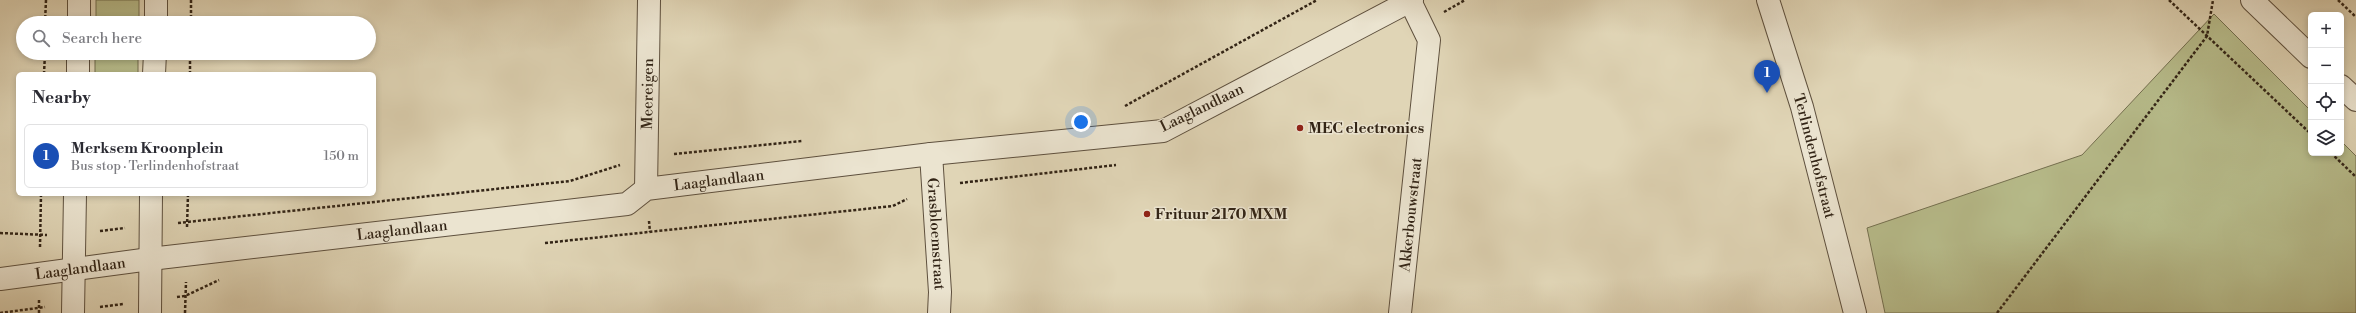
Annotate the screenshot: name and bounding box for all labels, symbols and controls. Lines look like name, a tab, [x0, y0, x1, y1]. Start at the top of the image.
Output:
map controls	[2308, 12, 2344, 156]
button: +	[2308, 12, 2344, 48]
search box	[16, 16, 376, 60]
icon: search	[30, 27, 52, 49]
text: Search here	[62, 29, 142, 48]
button: −	[2308, 48, 2344, 84]
street label: Meereigen	[637, 58, 658, 130]
pin: 1	[1754, 60, 1780, 93]
street label: Laaglandlaan	[1157, 80, 1247, 136]
button: locate	[2308, 84, 2344, 120]
text: Nearby	[32, 87, 91, 109]
street label: Terlindenhofstraat	[1789, 91, 1840, 221]
your location	[1071, 112, 1091, 132]
place label: MEC electronics	[1308, 119, 1424, 138]
button: layers	[2308, 120, 2344, 156]
marker: MEC electronics	[1295, 123, 1305, 133]
text: Merksem Kroonplein	[71, 139, 223, 158]
text: 1	[43, 148, 49, 164]
text: 150 m	[324, 148, 359, 164]
street label: Akkerbouwstraat	[1395, 156, 1426, 274]
text: Bus stop · Terlindenhofstraat	[71, 158, 239, 174]
street label: Laaglandlaan	[672, 165, 765, 195]
street label: Grasbloemstraat	[923, 177, 949, 291]
place label: Frituur 2170 MXM	[1155, 205, 1288, 224]
marker: Frituur 2170 MXM	[1142, 209, 1152, 219]
street label: Laaglandlaan	[356, 215, 448, 245]
street label: Laaglandlaan	[34, 253, 127, 284]

